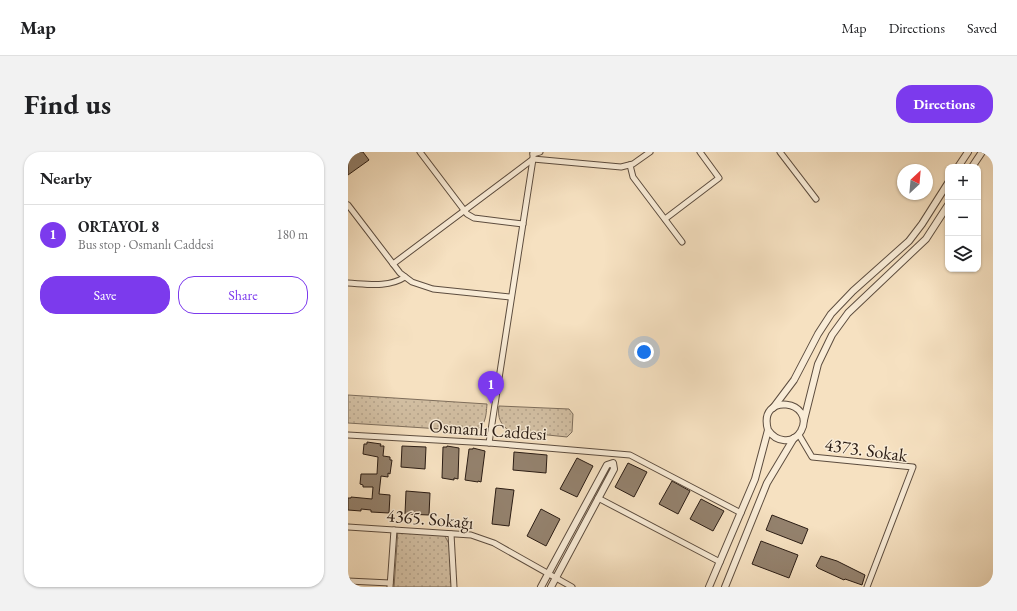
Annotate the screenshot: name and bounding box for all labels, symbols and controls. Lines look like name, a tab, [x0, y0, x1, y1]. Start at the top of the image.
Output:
text: Map	[20, 15, 56, 40]
text: Map	[841, 19, 867, 37]
text: Directions	[889, 19, 945, 37]
text: Saved	[967, 19, 997, 37]
button: Directions	[896, 85, 993, 123]
text: Find us	[24, 86, 111, 122]
north arrow	[897, 164, 933, 200]
map controls	[945, 164, 981, 272]
button: +	[945, 164, 981, 200]
text: Nearby	[40, 167, 92, 189]
button: −	[945, 200, 981, 236]
text: ORTAYOL 8	[78, 217, 159, 236]
text: 1	[50, 226, 56, 243]
text: 180 m	[277, 226, 308, 243]
text: Bus stop · Osmanlı Caddesi	[78, 236, 214, 253]
button: layers	[945, 236, 981, 272]
button: Save	[40, 276, 170, 314]
button: Share	[178, 276, 308, 314]
your location	[634, 342, 654, 362]
pin: 1	[478, 371, 504, 404]
street label: Osmanlı Caddesi	[428, 414, 548, 445]
street label: 4373. Sokak	[823, 432, 909, 467]
street label: 4365. Sokağı	[386, 503, 475, 534]

